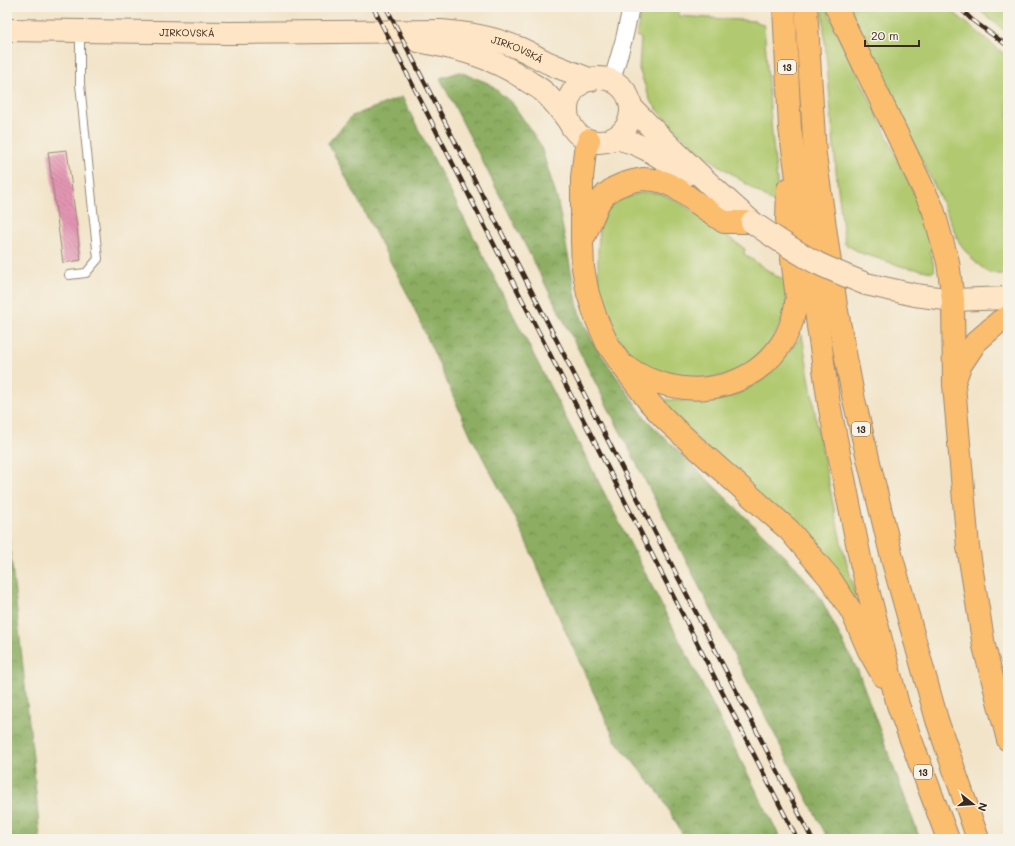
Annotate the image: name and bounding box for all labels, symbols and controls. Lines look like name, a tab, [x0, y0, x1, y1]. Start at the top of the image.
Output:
scale bar	[865, 22, 919, 48]
street label: JIRKOVSKÁ	[159, 25, 215, 40]
text: 20 m	[871, 27, 899, 43]
street label: JIRKOVSKÁ	[490, 32, 546, 66]
road number: 13	[778, 60, 796, 74]
road number: 13	[852, 422, 870, 436]
road number: 13	[914, 765, 932, 779]
north arrow	[953, 784, 993, 824]
text: N	[975, 801, 991, 813]

